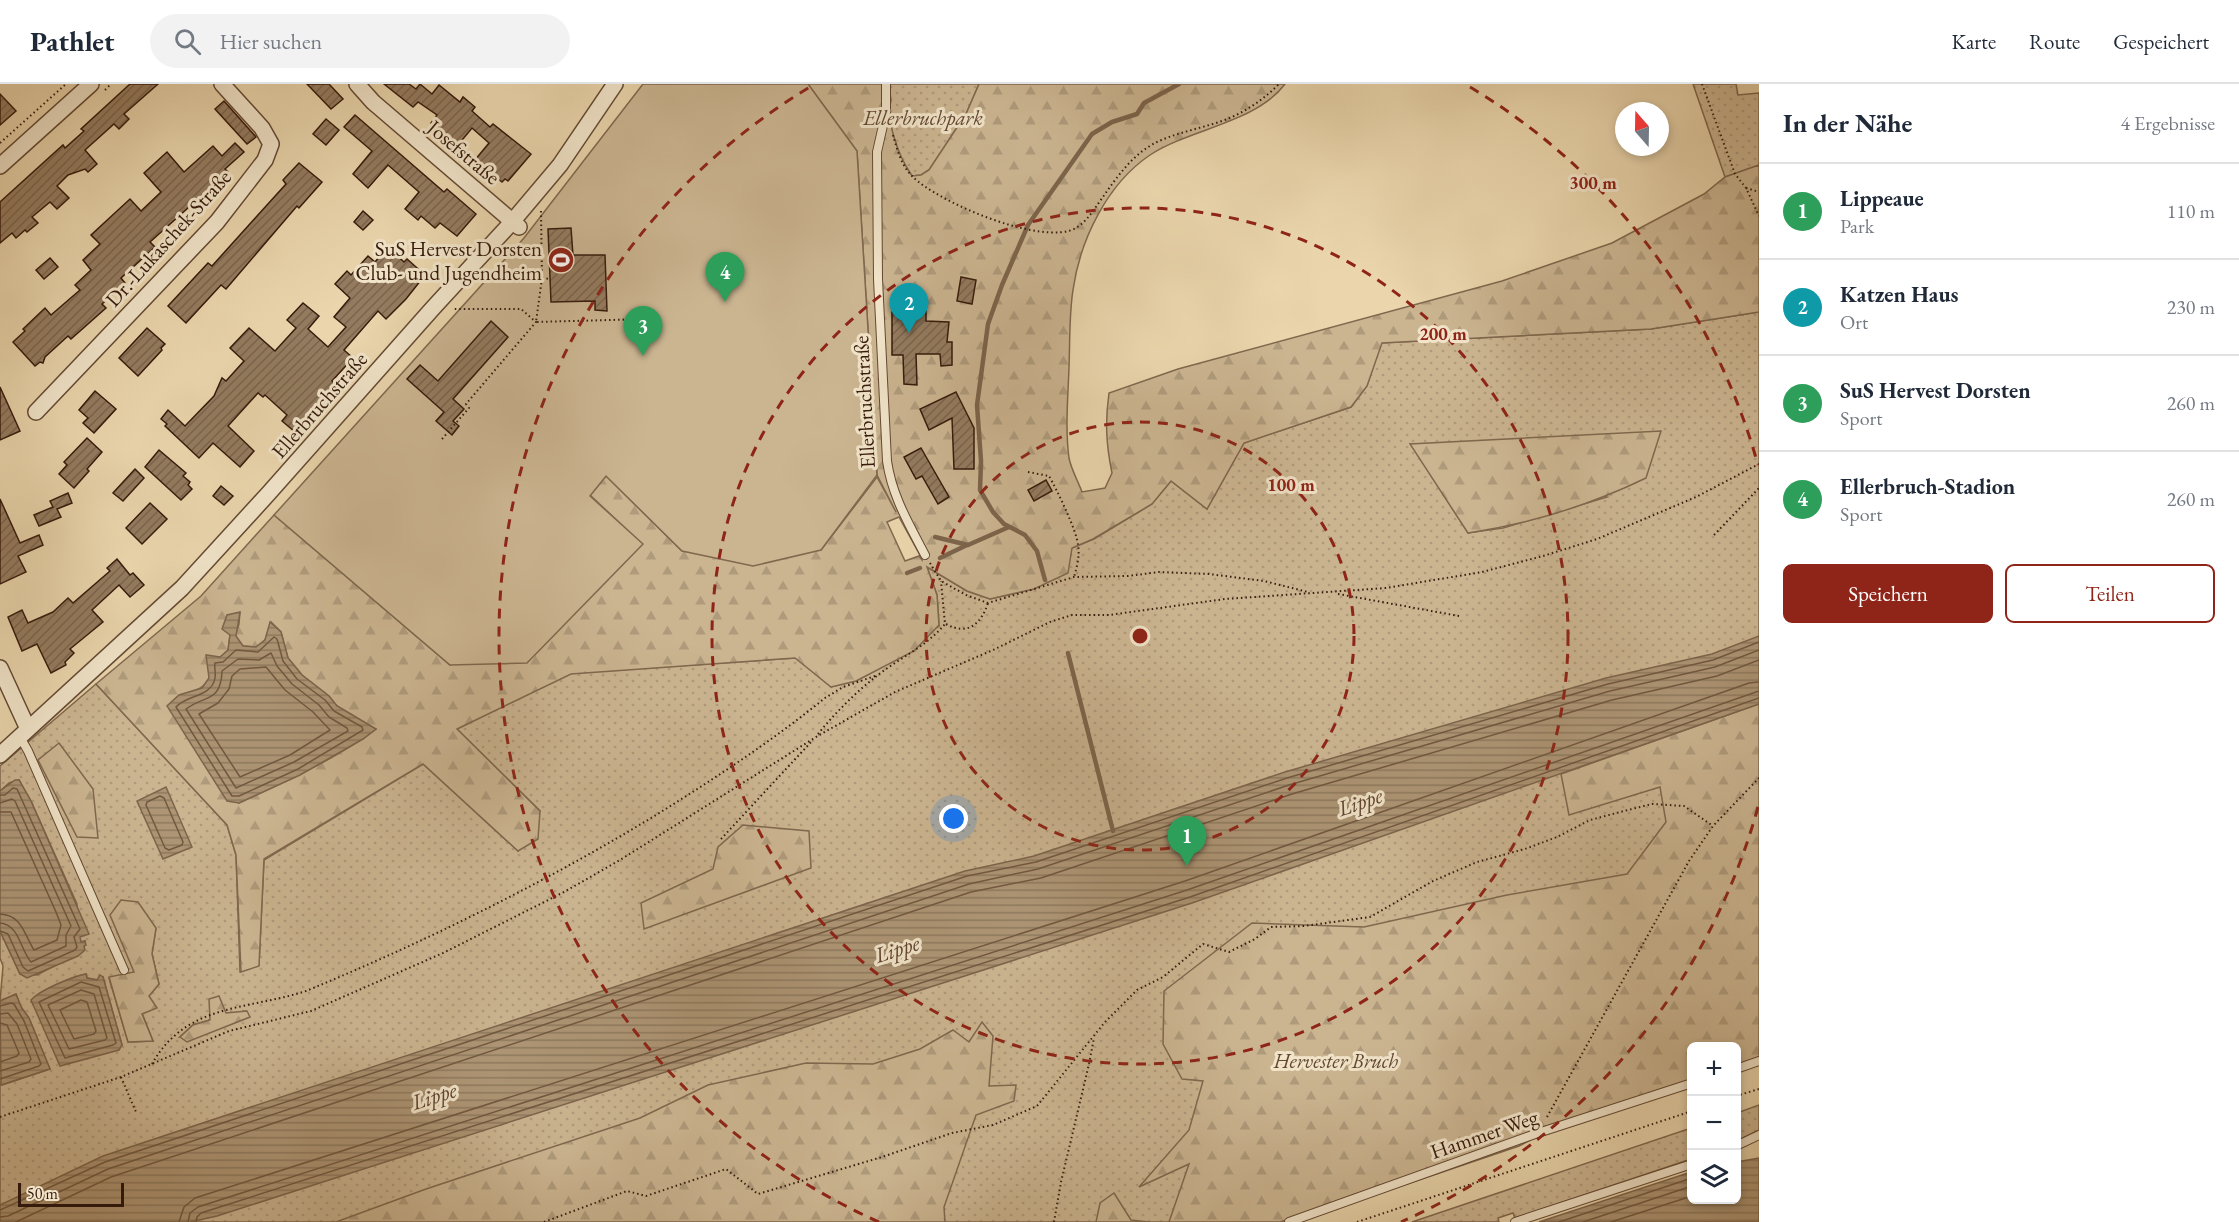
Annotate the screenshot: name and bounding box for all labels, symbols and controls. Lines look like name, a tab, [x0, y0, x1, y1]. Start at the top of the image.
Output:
search box	[150, 14, 570, 68]
text: Pathlet	[30, 23, 114, 59]
icon: search	[171, 25, 204, 58]
text: Hier suchen	[219, 27, 322, 56]
text: Karte	[1952, 28, 1996, 55]
text: Route	[2029, 28, 2080, 55]
text: Gespeichert	[2113, 28, 2209, 55]
north arrow	[1615, 102, 1669, 156]
park label: Ellerbruchpark	[862, 104, 983, 131]
text: In der Nähe	[1783, 106, 1912, 140]
text: 4 Ergebnisse	[2120, 110, 2215, 136]
street label: Josefstraße	[421, 112, 506, 190]
street label: Dr.-Lukaschek-Straße	[99, 164, 237, 312]
text: 300 m	[1569, 171, 1617, 194]
text: Lippeaue	[1840, 184, 1924, 213]
text: 1	[1797, 198, 1808, 224]
text: 110 m	[2167, 198, 2215, 224]
text: Park	[1840, 213, 1874, 239]
place label: SuS Hervest Dorsten Club- und Jugendheim	[355, 235, 542, 286]
sports icon: SuS Hervest Dorsten Club- und Jugendheim	[546, 245, 576, 275]
pin: 4	[706, 252, 744, 302]
text: Katzen Haus	[1840, 280, 1958, 309]
pin: 2	[890, 284, 928, 333]
text: 2	[1797, 294, 1808, 320]
text: 230 m	[2167, 294, 2215, 320]
pin: 3	[624, 306, 662, 356]
text: Ort	[1840, 309, 1868, 335]
text: 200 m	[1419, 322, 1467, 345]
street label: Ellerbruchstraße	[847, 335, 881, 469]
street label: Ellerbruchstraße	[265, 346, 373, 464]
text: SuS Hervest Dorsten	[1840, 376, 2031, 405]
text: 3	[1797, 390, 1808, 416]
text: 260 m	[2167, 390, 2215, 416]
text: Sport	[1840, 405, 1883, 431]
text: Ellerbruch-Stadion	[1840, 472, 2015, 501]
text: 100 m	[1267, 473, 1315, 496]
text: 4	[1797, 486, 1808, 512]
text: 260 m	[2167, 486, 2215, 512]
text: Sport	[1840, 501, 1883, 527]
button: Speichern	[1783, 564, 1993, 623]
button: Teilen	[2005, 564, 2215, 623]
centre of rings	[1130, 626, 1150, 646]
water label: Lippe	[1333, 781, 1387, 823]
your location	[939, 804, 968, 833]
pin: 1	[1168, 816, 1206, 866]
water label: Lippe	[870, 928, 924, 970]
map controls	[1687, 1042, 1741, 1204]
button: +	[1687, 1042, 1741, 1096]
park label: Hervester Bruch	[1273, 1047, 1398, 1074]
water label: Lippe	[407, 1075, 461, 1117]
button: −	[1687, 1096, 1741, 1150]
street label: Hammer Weg	[1427, 1103, 1542, 1165]
button: layers	[1687, 1150, 1741, 1204]
scale bar	[18, 1180, 124, 1208]
text: 50 m	[27, 1183, 58, 1204]

